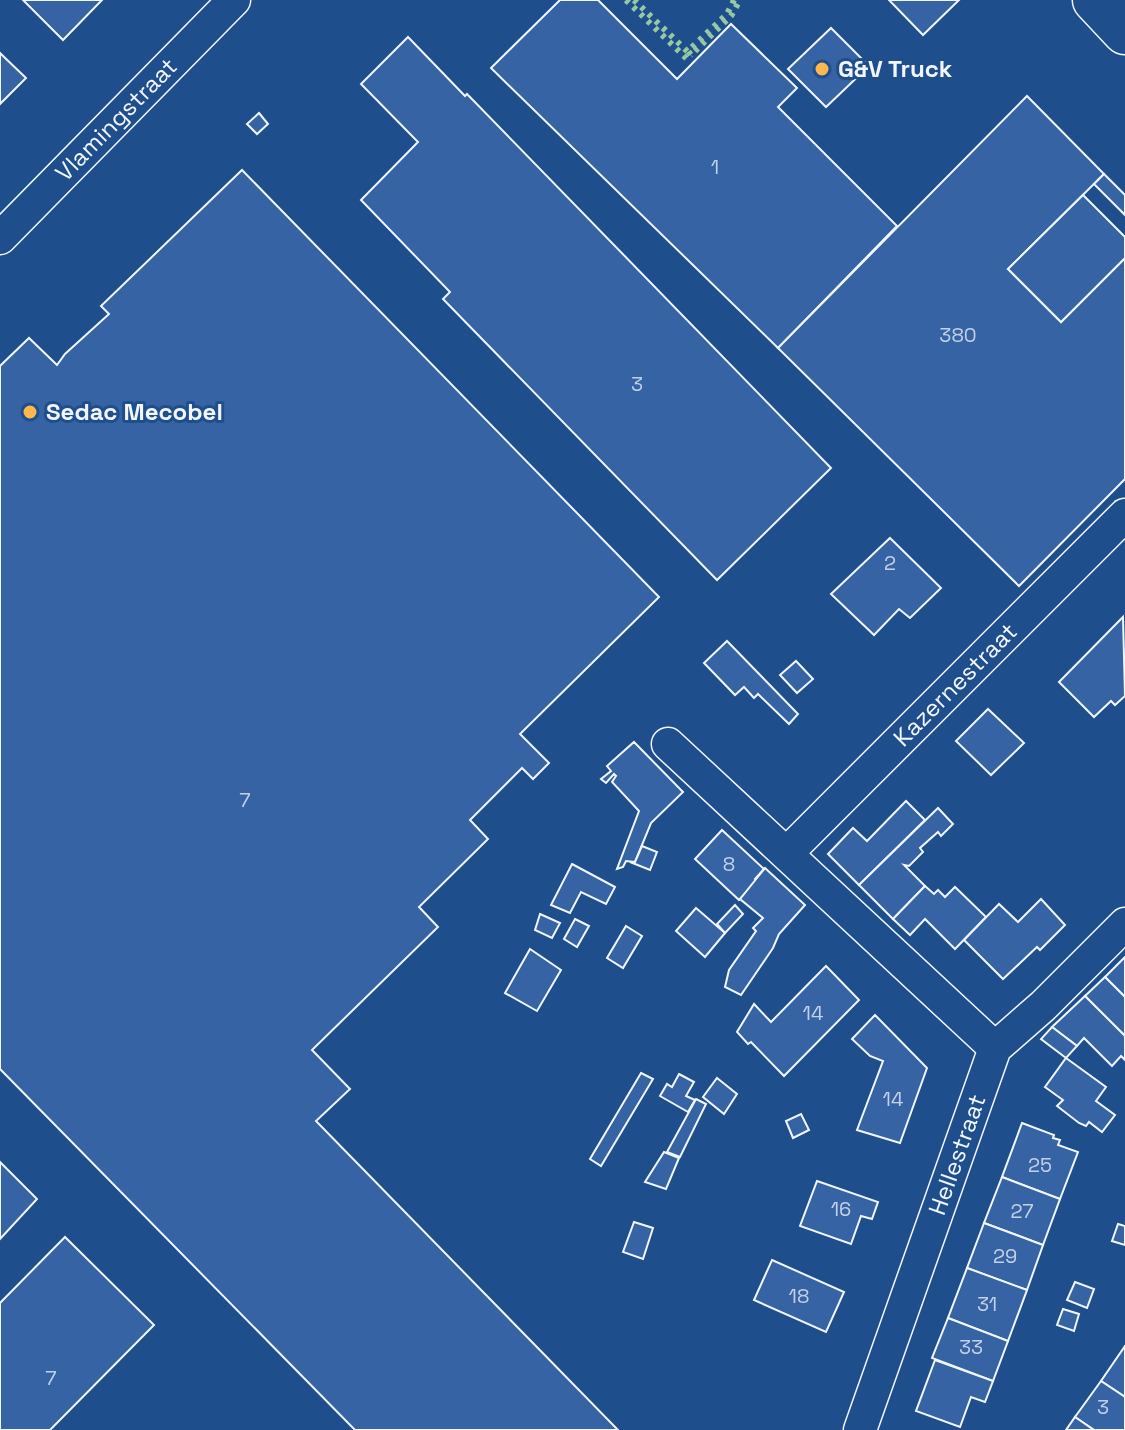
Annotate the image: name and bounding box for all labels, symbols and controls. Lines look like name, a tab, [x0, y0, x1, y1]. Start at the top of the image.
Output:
street label: Vlamingstraat	[48, 51, 184, 188]
place label: G&V Truck	[838, 53, 953, 84]
marker: G&V Truck	[813, 60, 831, 78]
house number: 1	[711, 154, 719, 180]
house number: 380	[939, 322, 977, 348]
house number: 3	[631, 371, 643, 397]
place label: Sedac Mecobel	[46, 396, 223, 427]
marker: Sedac Mecobel	[21, 403, 39, 421]
house number: 2	[884, 550, 896, 576]
street label: Kazernestraat	[886, 616, 1023, 753]
house number: 7	[239, 787, 251, 813]
house number: 8	[723, 851, 735, 877]
house number: 14	[803, 1000, 823, 1026]
house number: 14	[883, 1086, 903, 1112]
street label: Hellestraat	[921, 1090, 992, 1219]
house number: 25	[1028, 1152, 1052, 1178]
house number: 16	[831, 1196, 851, 1222]
house number: 27	[1010, 1198, 1034, 1224]
house number: 29	[993, 1243, 1017, 1269]
house number: 18	[789, 1283, 809, 1309]
house number: 31	[977, 1291, 997, 1317]
house number: 33	[959, 1334, 983, 1360]
house number: 7	[45, 1365, 57, 1391]
house number: 3	[1097, 1394, 1109, 1420]

